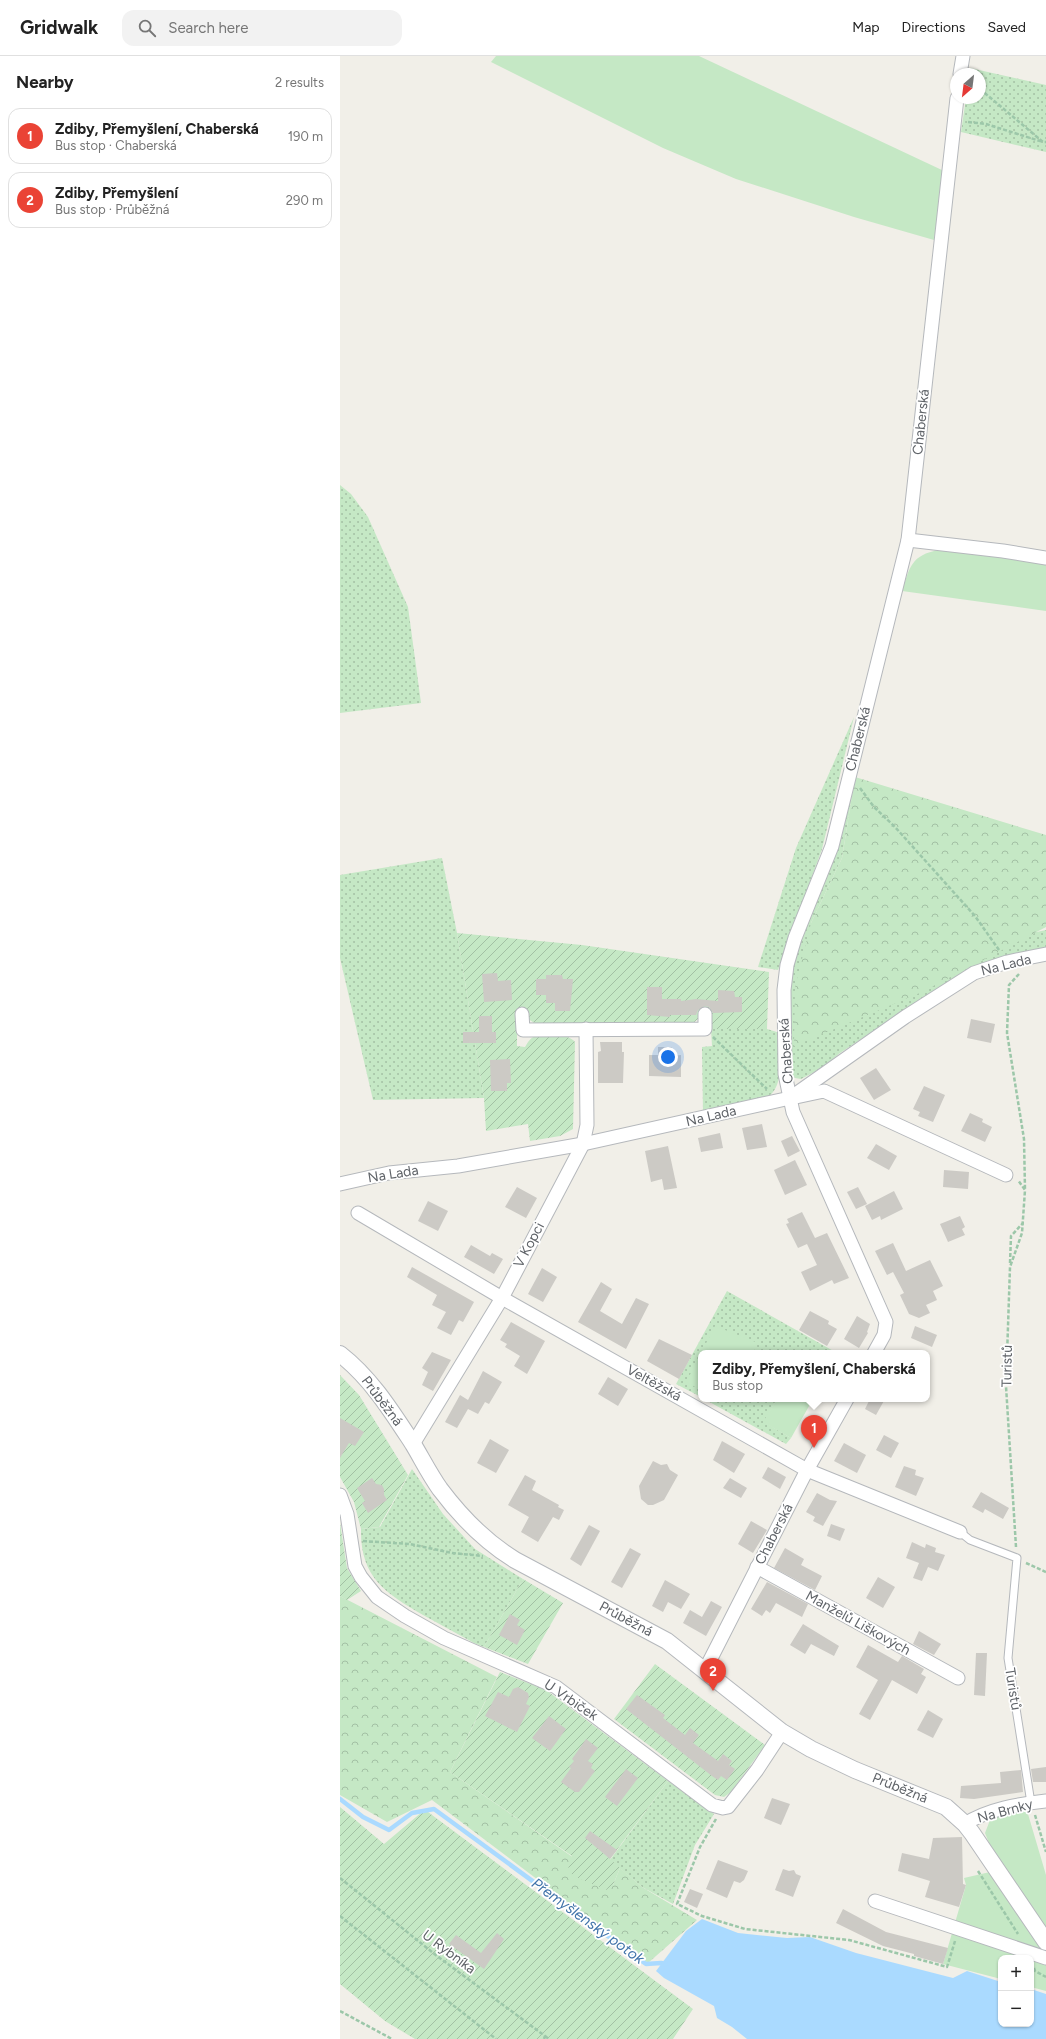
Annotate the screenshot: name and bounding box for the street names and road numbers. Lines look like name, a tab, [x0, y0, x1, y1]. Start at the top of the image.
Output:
street label: Chaberská	[909, 388, 933, 456]
street label: Chaberská	[842, 705, 874, 773]
street label: Na Lada	[979, 951, 1033, 979]
street label: Chaberská	[775, 1018, 797, 1084]
street label: Na Lada	[684, 1102, 738, 1130]
street label: Na Lada	[366, 1162, 420, 1186]
street label: V Kopci	[510, 1219, 548, 1271]
street label: Turistů	[998, 1345, 1016, 1387]
street label: Veltěžská	[624, 1361, 684, 1405]
street label: Průběžná	[358, 1373, 406, 1429]
street label: Chaberská	[751, 1501, 797, 1567]
street label: Manželů Liškových	[803, 1587, 914, 1659]
street label: Průběžná	[596, 1598, 656, 1640]
street label: Turistů	[1001, 1667, 1025, 1711]
street label: U Vrbiček	[541, 1676, 601, 1724]
street label: Průběžná	[870, 1769, 930, 1807]
street label: Na Brnky	[975, 1795, 1035, 1827]
street label: U Rybníka	[419, 1926, 479, 1978]

